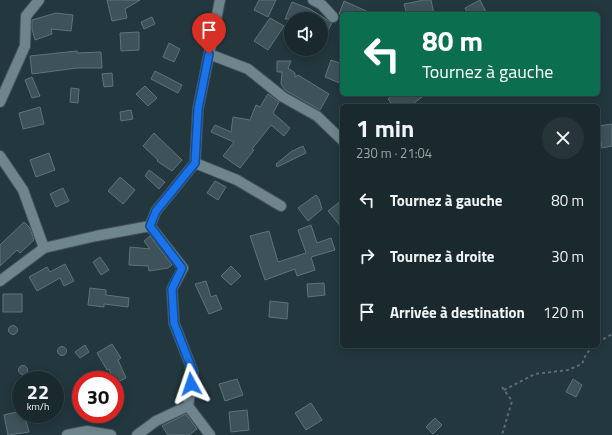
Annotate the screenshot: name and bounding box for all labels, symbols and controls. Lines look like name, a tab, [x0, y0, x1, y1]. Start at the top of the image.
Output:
map controls	[284, 12, 328, 56]
button: sound	[284, 12, 328, 56]
pin	[192, 13, 226, 54]
icon: arrive	[198, 19, 220, 41]
text: 80 m	[422, 19, 483, 62]
icon: left	[356, 28, 408, 80]
text: Tournez à gauche	[422, 58, 553, 85]
text: 1 min	[356, 110, 414, 146]
button: close	[542, 117, 584, 159]
text: 230 m · 21:04	[356, 143, 432, 163]
icon: left	[356, 189, 378, 211]
text: Tournez à gauche	[390, 189, 502, 212]
text: 80 m	[551, 189, 584, 212]
icon: right	[356, 245, 378, 267]
text: Tournez à droite	[390, 245, 495, 268]
text: 30 m	[551, 245, 584, 268]
icon: arrive	[356, 301, 378, 323]
text: Arrivée à destination	[390, 301, 525, 324]
text: 120 m	[543, 301, 584, 324]
position arrow	[170, 363, 212, 405]
speed limit sign: 30	[72, 371, 124, 423]
text: 22	[27, 376, 49, 407]
text: km/h	[27, 399, 49, 414]

